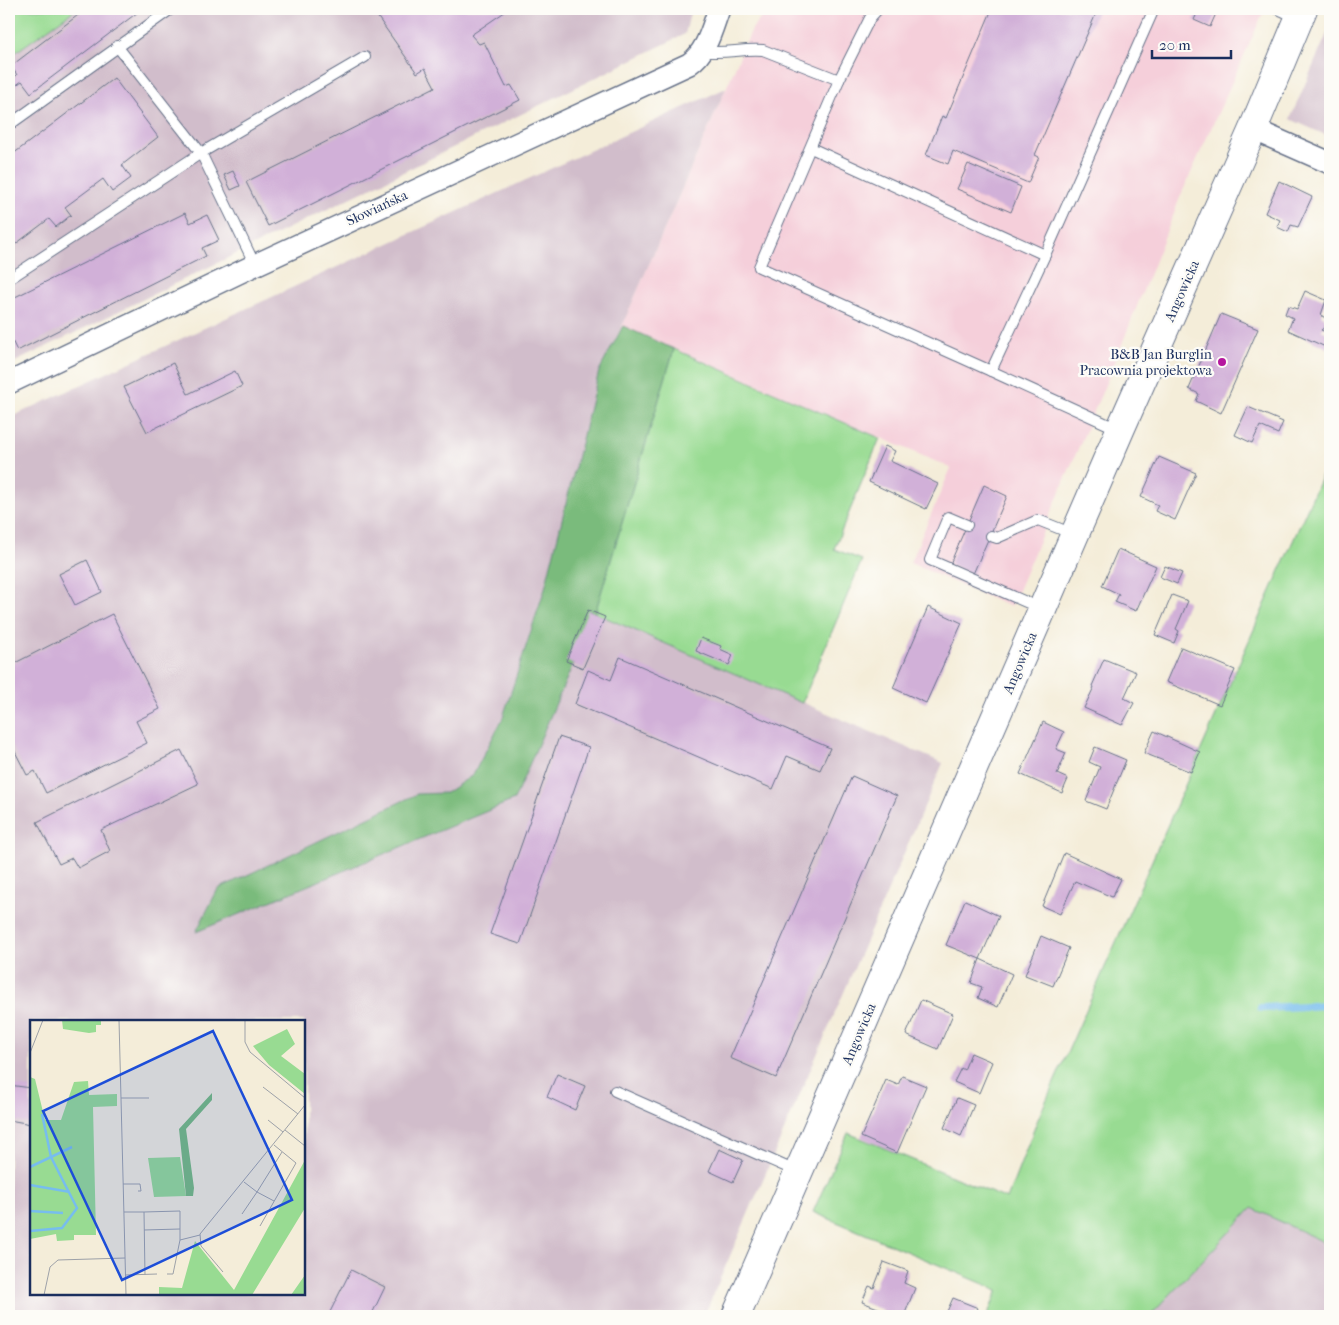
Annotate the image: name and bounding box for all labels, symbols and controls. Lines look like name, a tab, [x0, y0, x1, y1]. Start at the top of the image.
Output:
scale bar	[1152, 28, 1230, 60]
text: 20 m	[1159, 36, 1191, 54]
street label: Słowiańska	[344, 186, 411, 230]
street label: Angowicka	[1160, 257, 1203, 325]
place label: B&B Jan Burglin Pracownia projektowa	[1079, 346, 1213, 379]
marker: B&B Jan Burglin Pracownia projektowa	[1216, 356, 1228, 368]
street label: Angowicka	[999, 629, 1041, 697]
street label: Angowicka	[838, 1000, 880, 1068]
inset map	[30, 1020, 305, 1295]

